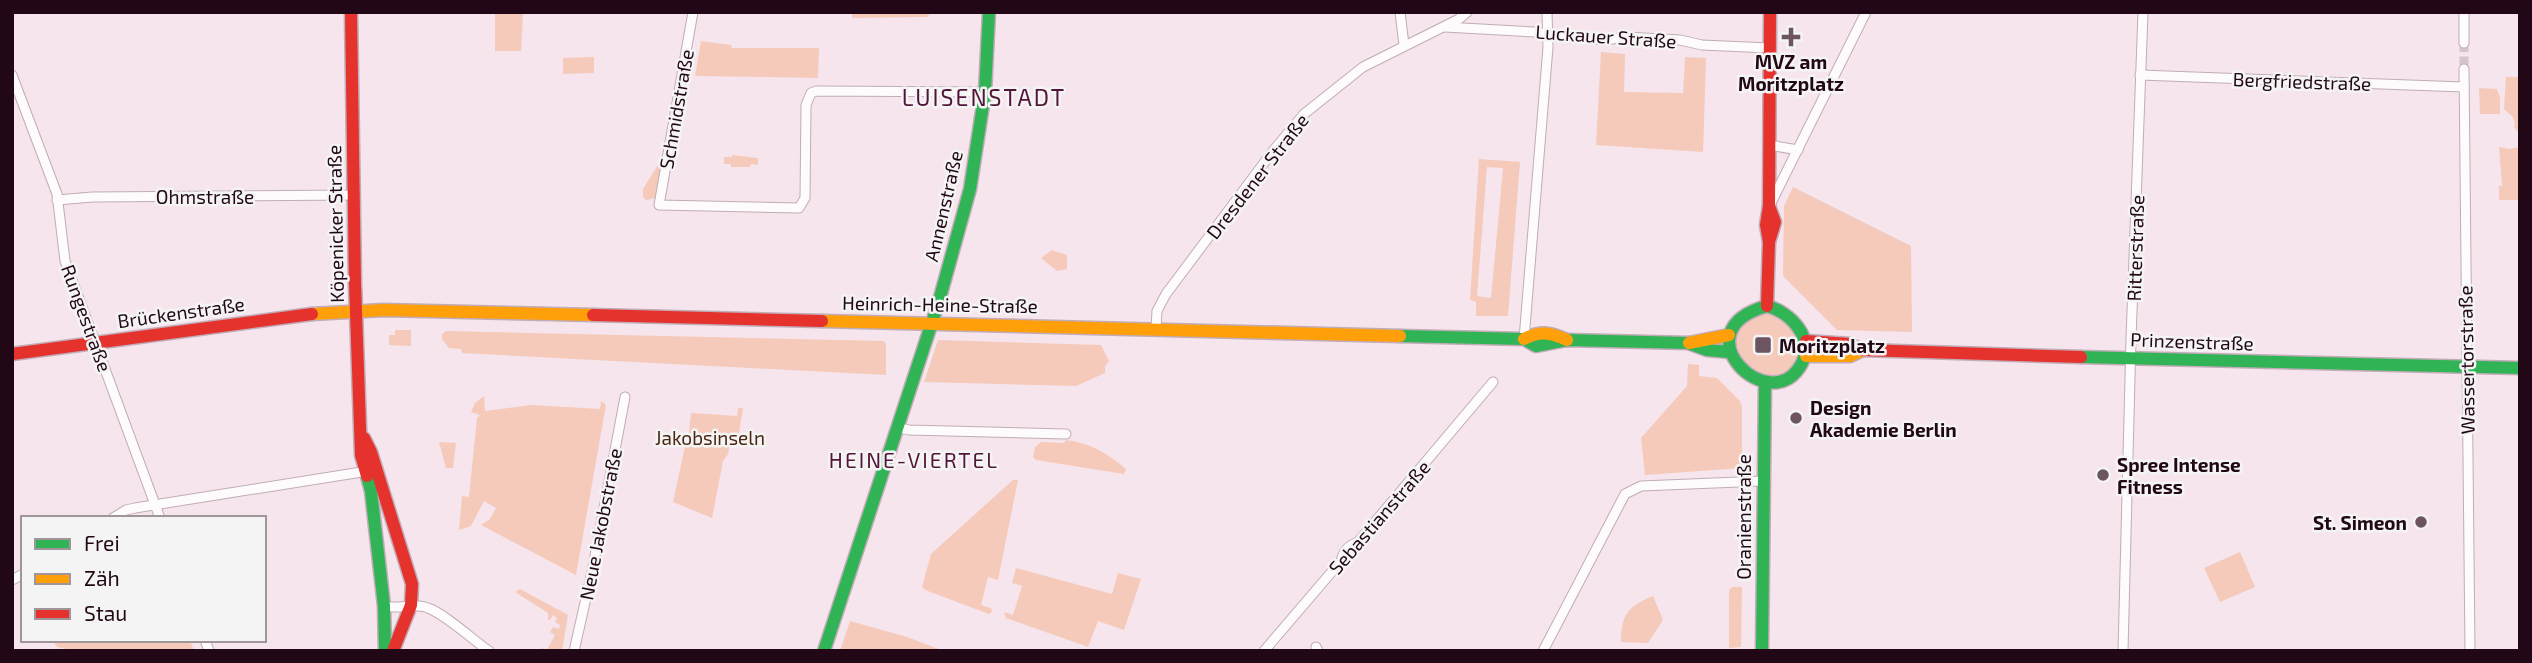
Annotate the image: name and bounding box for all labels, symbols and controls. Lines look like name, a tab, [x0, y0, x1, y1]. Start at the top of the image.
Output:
street label: Luckauer Straße	[1535, 20, 1677, 52]
marker: MVZ am Moritzplatz	[1781, 27, 1801, 47]
street label: Schmidstraße	[654, 47, 698, 171]
place label: MVZ am Moritzplatz	[1738, 50, 1844, 95]
street label: Bergfriedstraße	[2232, 67, 2372, 95]
district label: LUISENSTADT	[902, 83, 1066, 111]
street label: Dresdener Straße	[1201, 109, 1313, 243]
street label: Köpenicker Straße	[322, 145, 348, 303]
street label: Annenstraße	[919, 148, 967, 264]
street label: Ohmstraße	[156, 185, 254, 208]
street label: Ritterstraße	[2122, 194, 2148, 302]
street label: Rungestraße	[57, 261, 117, 375]
street label: Wassertorstraße	[2453, 285, 2479, 435]
street label: Heinrich-Heine-Straße	[842, 291, 1038, 317]
street label: Brückenstraße	[116, 292, 246, 332]
street label: Prinzenstraße	[2130, 327, 2254, 355]
place label: Moritzplatz	[1779, 334, 1885, 357]
marker: Moritzplatz	[1753, 335, 1773, 355]
place label: Design Akademie Berlin	[1810, 396, 1957, 441]
marker: Design Akademie Berlin	[1788, 410, 1804, 426]
park label: Jakobsinseln	[655, 426, 765, 449]
street label: Neue Jakobstraße	[574, 446, 626, 602]
district label: HEINE-VIERTEL	[829, 447, 999, 472]
place label: Spree Intense Fitness	[2117, 453, 2241, 498]
street label: Oranienstraße	[1732, 454, 1755, 580]
street label: Sebastianstraße	[1323, 455, 1435, 579]
marker: Spree Intense Fitness	[2095, 467, 2111, 483]
place label: St. Simeon	[2313, 511, 2407, 534]
marker: St. Simeon	[2413, 514, 2429, 530]
legend	[21, 516, 266, 642]
text: Frei	[84, 530, 120, 555]
text: Zäh	[84, 565, 120, 590]
text: Stau	[84, 600, 127, 625]

